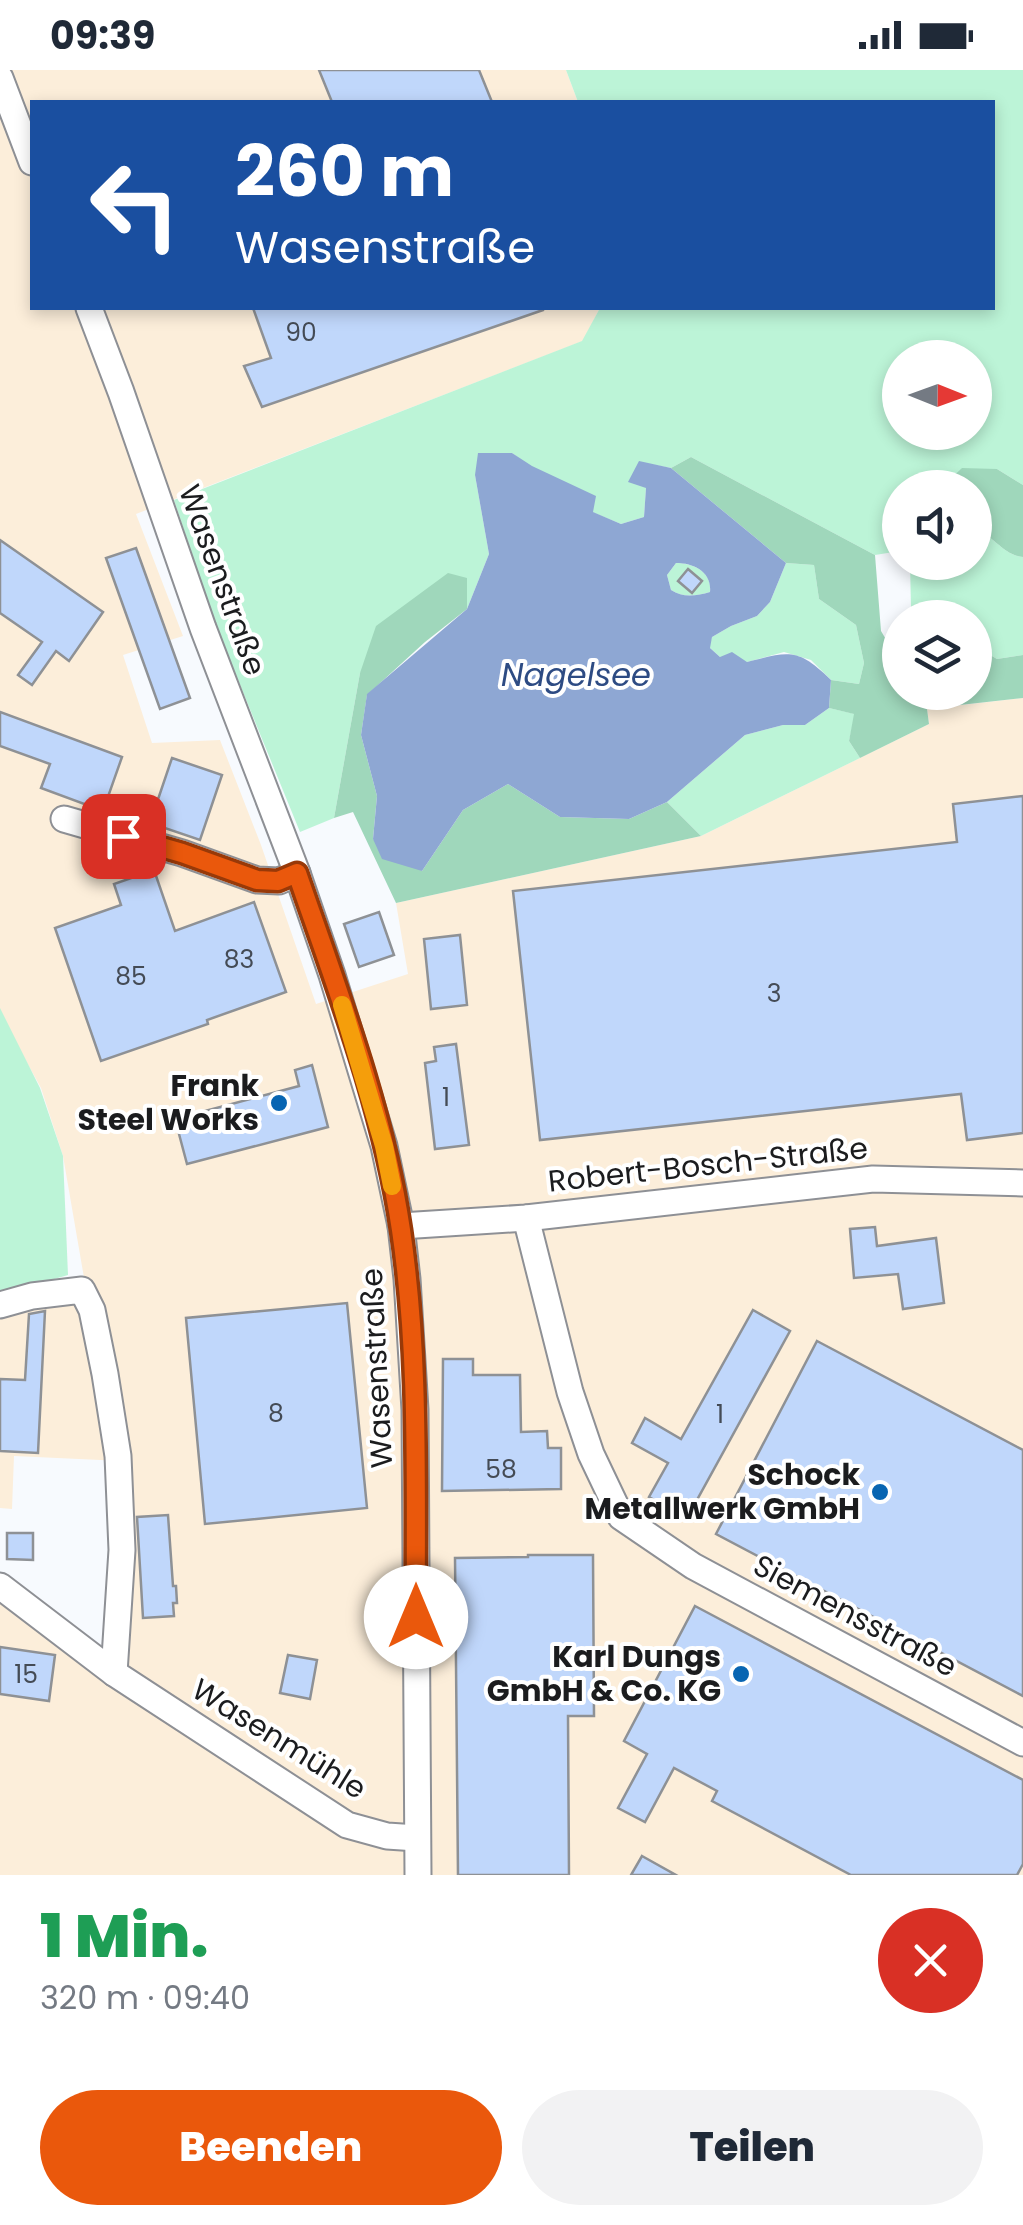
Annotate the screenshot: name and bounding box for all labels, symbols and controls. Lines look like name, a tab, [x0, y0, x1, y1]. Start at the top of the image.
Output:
text: 09:39	[50, 9, 155, 62]
text: 260 m	[235, 122, 454, 221]
icon: left	[70, 140, 200, 270]
text: Wasenstraße	[235, 216, 535, 279]
house number: 90	[285, 315, 317, 350]
north arrow	[882, 340, 992, 450]
map controls	[882, 340, 992, 710]
button: sound	[882, 470, 992, 580]
street label: Wasenstraße	[168, 478, 277, 681]
button: layers	[882, 600, 992, 710]
water label: Nagelsee	[501, 652, 651, 697]
pin	[81, 794, 166, 879]
icon: arrive	[96, 809, 151, 864]
house number: 83	[224, 942, 254, 977]
house number: 85	[115, 959, 147, 994]
house number: 3	[767, 976, 781, 1011]
place label: Frank Steel Works	[77, 1064, 259, 1141]
house number: 1	[442, 1080, 450, 1115]
marker: Frank Steel Works	[268, 1092, 290, 1114]
street label: Robert-Bosch-Straße	[546, 1126, 870, 1203]
street label: Wasenstraße	[350, 1267, 403, 1469]
house number: 8	[268, 1396, 284, 1431]
house number: 1	[716, 1397, 724, 1432]
house number: 58	[485, 1452, 517, 1487]
place label: Schock Metallwerk GmbH	[585, 1453, 860, 1530]
marker: Schock Metallwerk GmbH	[869, 1481, 891, 1503]
street label: Siemensstraße	[746, 1544, 965, 1687]
position arrow	[364, 1565, 468, 1669]
place label: Karl Dungs GmbH & Co. KG	[487, 1635, 721, 1712]
house number: 15	[14, 1657, 38, 1692]
marker: Karl Dungs GmbH & Co. KG	[730, 1663, 752, 1685]
street label: Wasenmühle	[184, 1668, 375, 1809]
text: 1 Min.	[40, 1894, 208, 1978]
button: close	[878, 1908, 983, 2013]
text: 320 m · 09:40	[40, 1975, 250, 2020]
button: Beenden	[40, 2090, 502, 2205]
button: Teilen	[522, 2090, 983, 2205]

